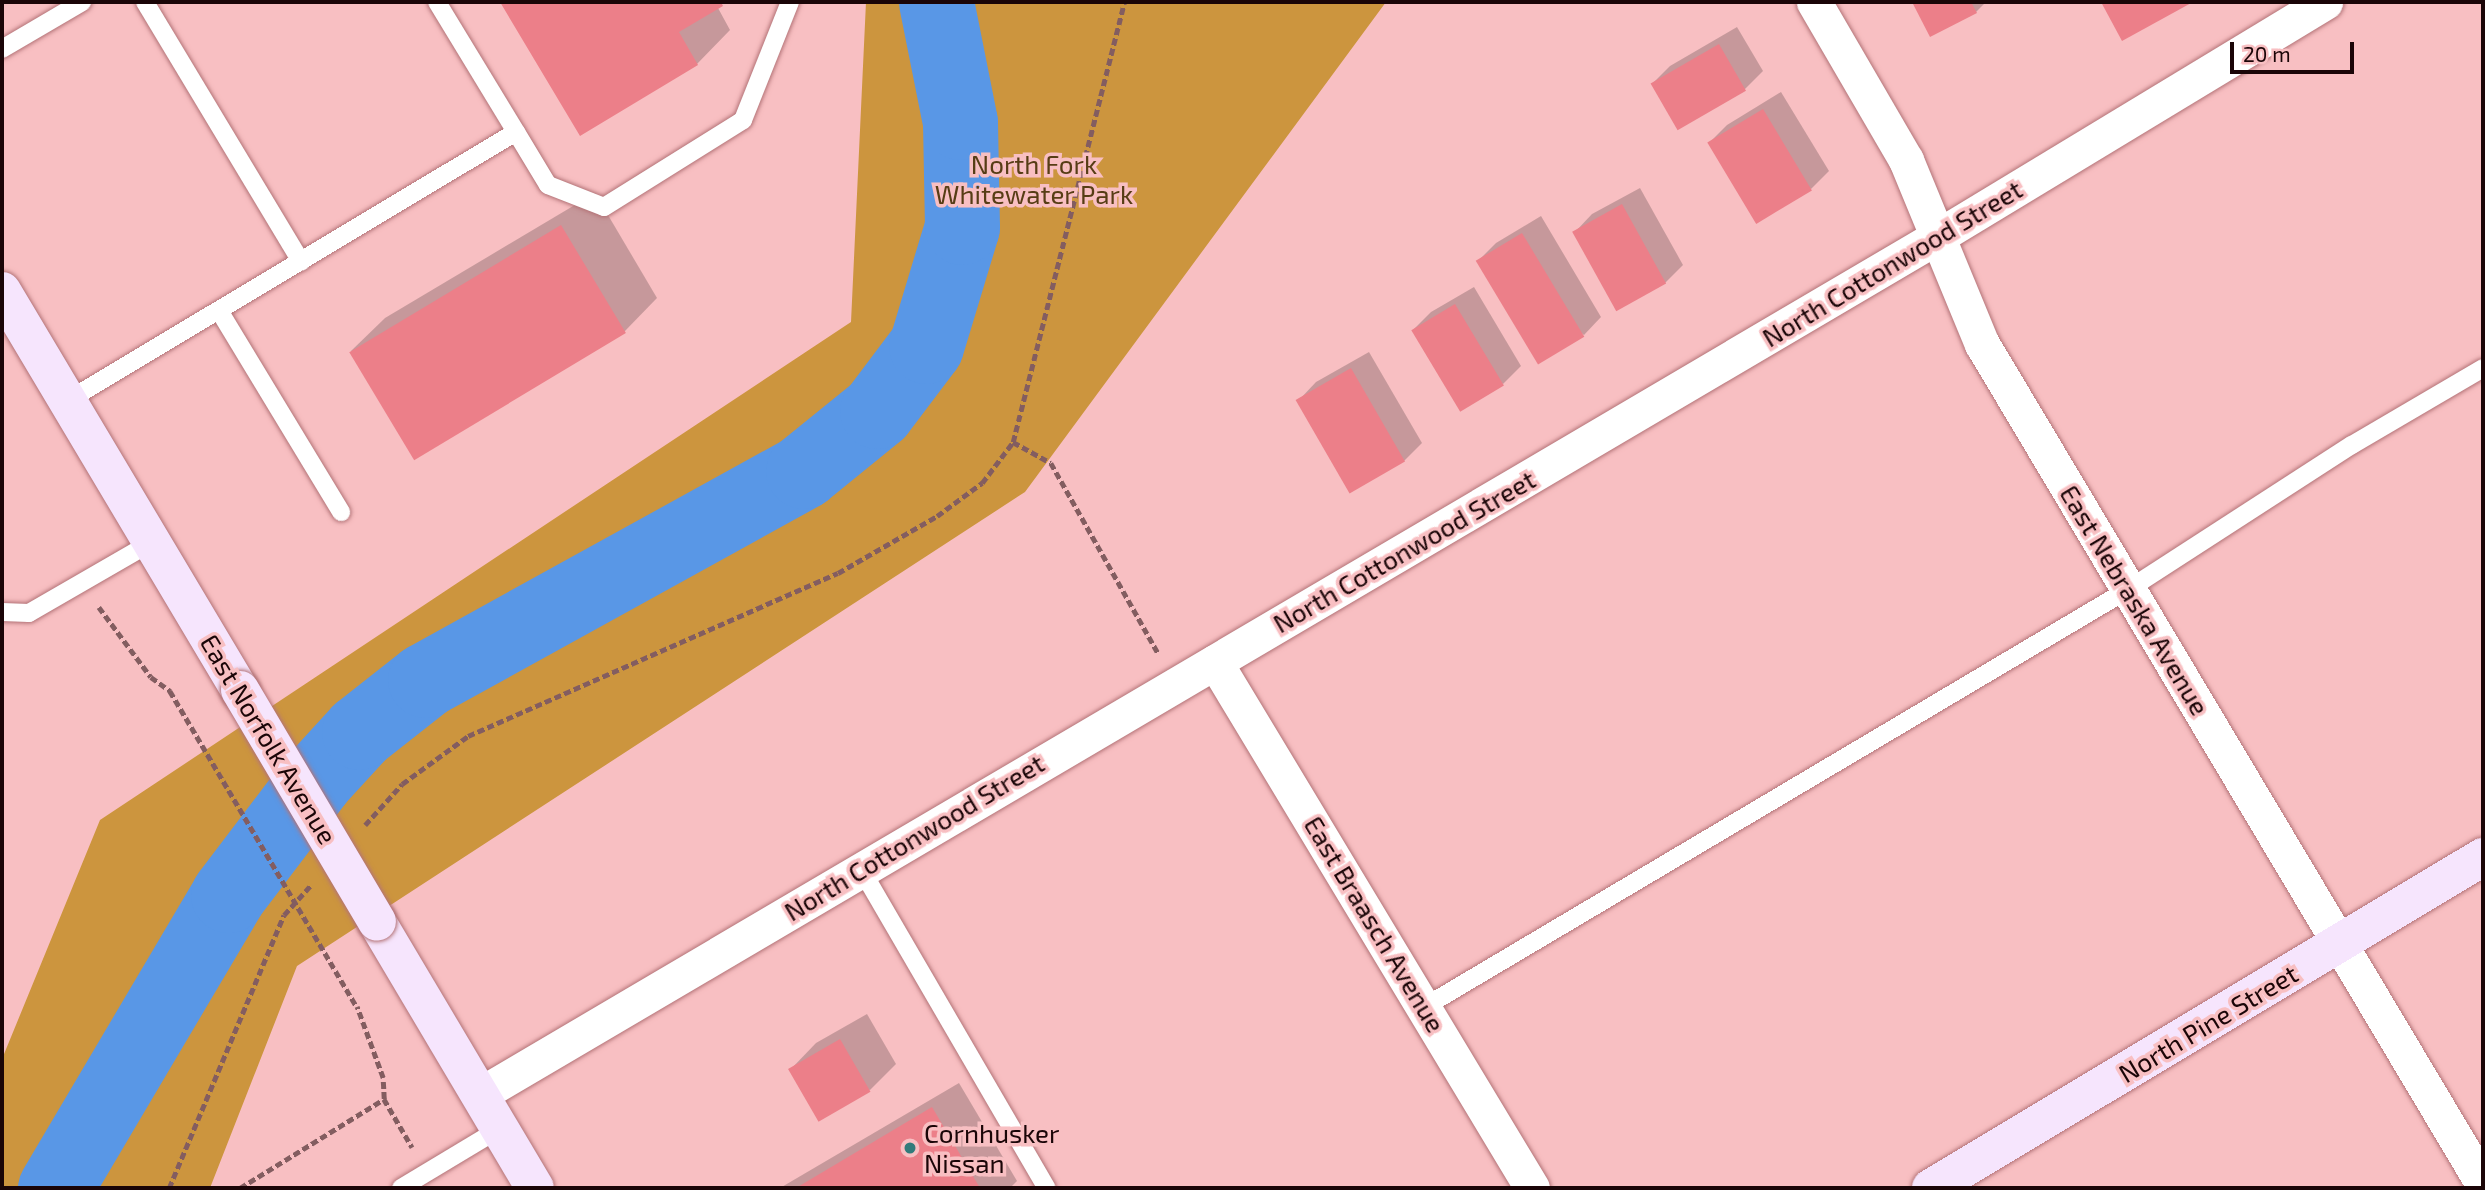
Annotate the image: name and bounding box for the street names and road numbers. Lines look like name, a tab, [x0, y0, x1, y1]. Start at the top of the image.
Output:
street label: North Cottonwood Street	[1756, 173, 2028, 353]
street label: North Cottonwood Street	[1267, 463, 1541, 639]
street label: East Nebraska Avenue	[2054, 479, 2216, 721]
street label: East Norfolk Avenue	[194, 628, 344, 850]
street label: North Cottonwood Street	[778, 747, 1050, 927]
street label: East Braasch Avenue	[1298, 810, 1452, 1038]
street label: North Pine Street	[2113, 957, 2303, 1089]

